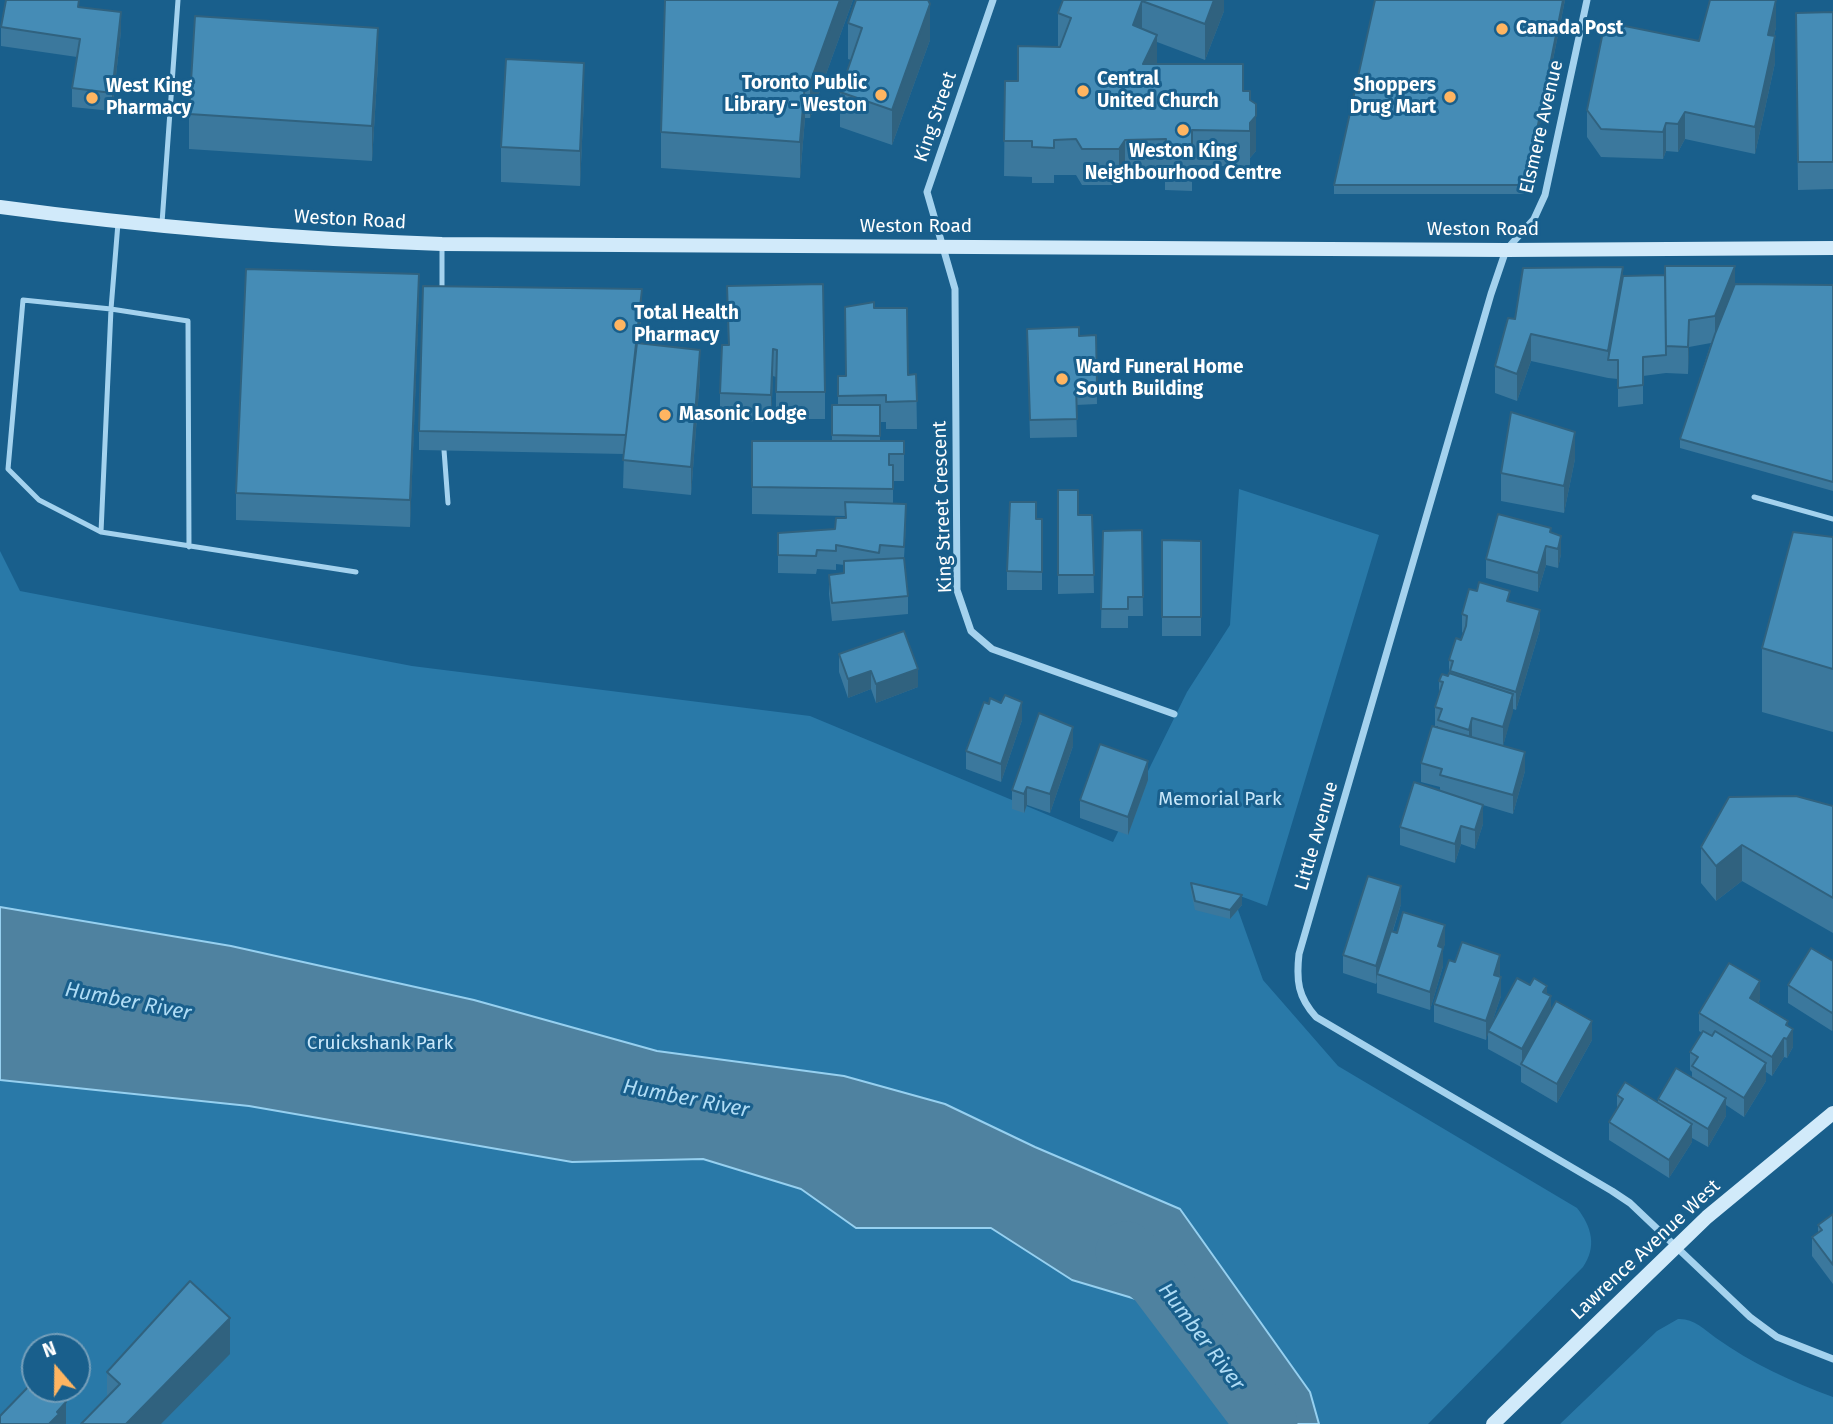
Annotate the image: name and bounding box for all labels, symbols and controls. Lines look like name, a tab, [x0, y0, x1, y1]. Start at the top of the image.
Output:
place label: Canada Post	[1516, 18, 1623, 40]
marker: Canada Post	[1494, 21, 1510, 37]
street label: Elsmere Avenue	[1516, 58, 1568, 196]
street label: King Street	[910, 69, 962, 165]
place label: Central United Church	[1097, 69, 1219, 113]
place label: Toronto Public Library - Weston	[724, 73, 867, 117]
place label: Shoppers Drug Mart	[1350, 75, 1436, 119]
place label: West King Pharmacy	[106, 76, 192, 120]
marker: Central United Church	[1075, 83, 1091, 99]
marker: Toronto Public Library - Weston	[873, 87, 889, 103]
marker: Shoppers Drug Mart	[1442, 89, 1458, 105]
marker: West King Pharmacy	[84, 90, 100, 106]
marker: Weston King Neighbourhood Centre	[1175, 122, 1191, 138]
place label: Weston King Neighbourhood Centre	[1085, 141, 1281, 185]
street label: Weston Road	[293, 206, 407, 234]
street label: Weston Road	[860, 216, 972, 238]
street label: Weston Road	[1427, 219, 1539, 241]
place label: Total Health Pharmacy	[634, 303, 739, 347]
marker: Total Health Pharmacy	[612, 317, 628, 333]
place label: Ward Funeral Home South Building	[1076, 357, 1243, 401]
marker: Ward Funeral Home South Building	[1054, 371, 1070, 387]
place label: Masonic Lodge	[679, 404, 807, 426]
marker: Masonic Lodge	[657, 407, 673, 423]
street label: King Street Crescent	[929, 420, 957, 594]
street label: Little Avenue	[1291, 779, 1343, 893]
park label: Memorial Park	[1158, 789, 1282, 811]
water label: Humber River	[63, 977, 193, 1027]
park label: Cruickshank Park	[307, 1033, 453, 1055]
water label: Humber River	[621, 1074, 751, 1124]
street label: Lawrence Avenue West	[1567, 1175, 1725, 1325]
water label: Humber River	[1152, 1278, 1250, 1396]
north arrow	[21, 1333, 91, 1403]
text: N	[39, 1337, 59, 1363]

